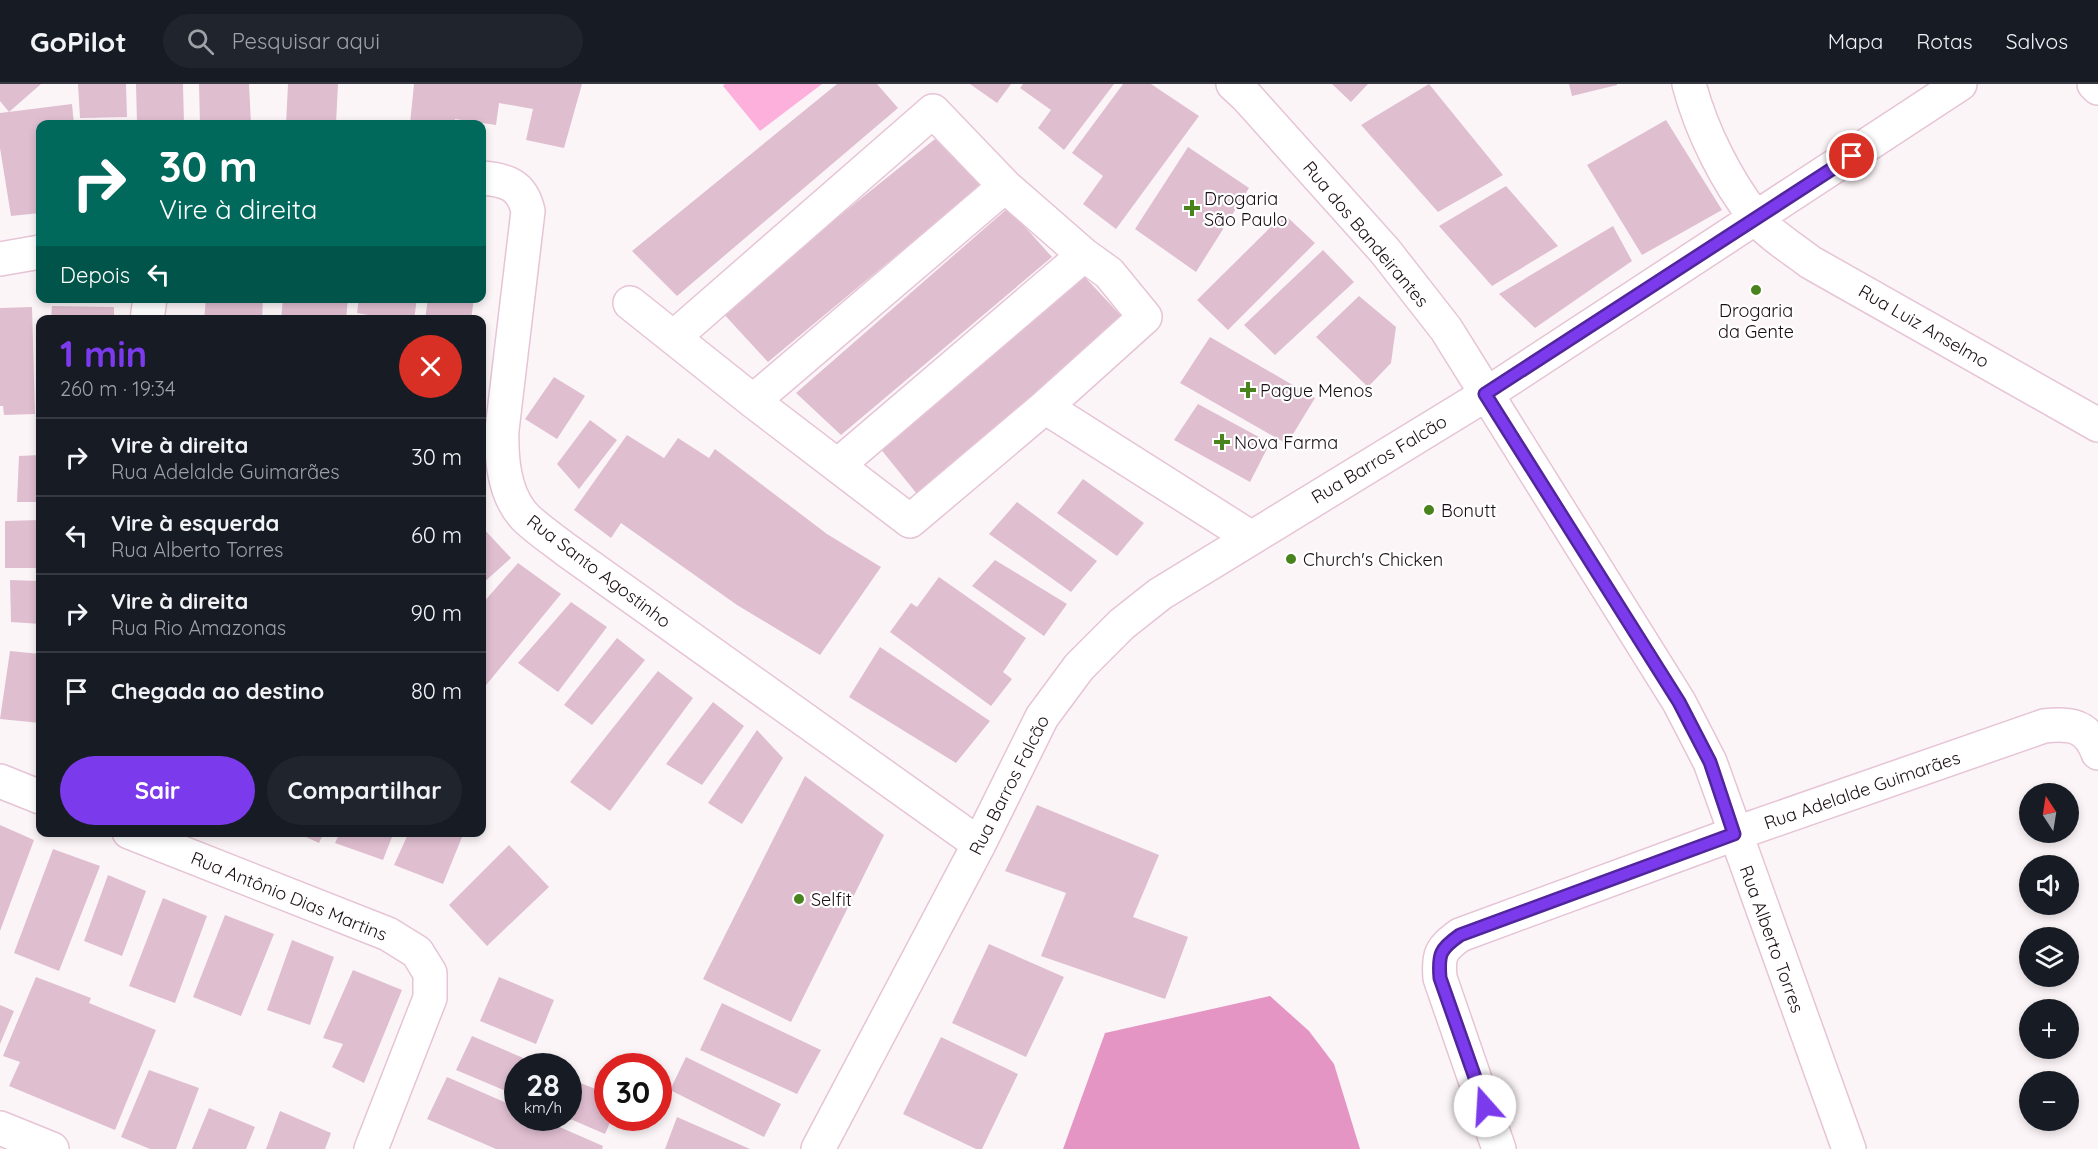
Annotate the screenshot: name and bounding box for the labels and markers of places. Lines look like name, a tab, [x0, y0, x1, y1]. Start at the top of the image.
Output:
pin	[1826, 130, 1877, 181]
place label: Drogaria São Paulo	[1204, 187, 1287, 231]
marker: Drogaria São Paulo	[1185, 201, 1199, 215]
marker: Drogaria da Gente	[1749, 283, 1763, 297]
place label: Drogaria da Gente	[1718, 299, 1794, 343]
place label: Pague Menos	[1260, 379, 1373, 402]
marker: Pague Menos	[1241, 383, 1255, 397]
place label: Nova Farma	[1234, 431, 1338, 454]
marker: Nova Farma	[1215, 435, 1229, 449]
place label: Bonutt	[1441, 499, 1496, 522]
marker: Bonutt	[1422, 503, 1436, 517]
place label: Church's Chicken	[1303, 548, 1443, 571]
marker: Church's Chicken	[1284, 552, 1298, 566]
place label: Selfit	[811, 888, 852, 911]
marker: Selfit	[792, 892, 806, 906]

